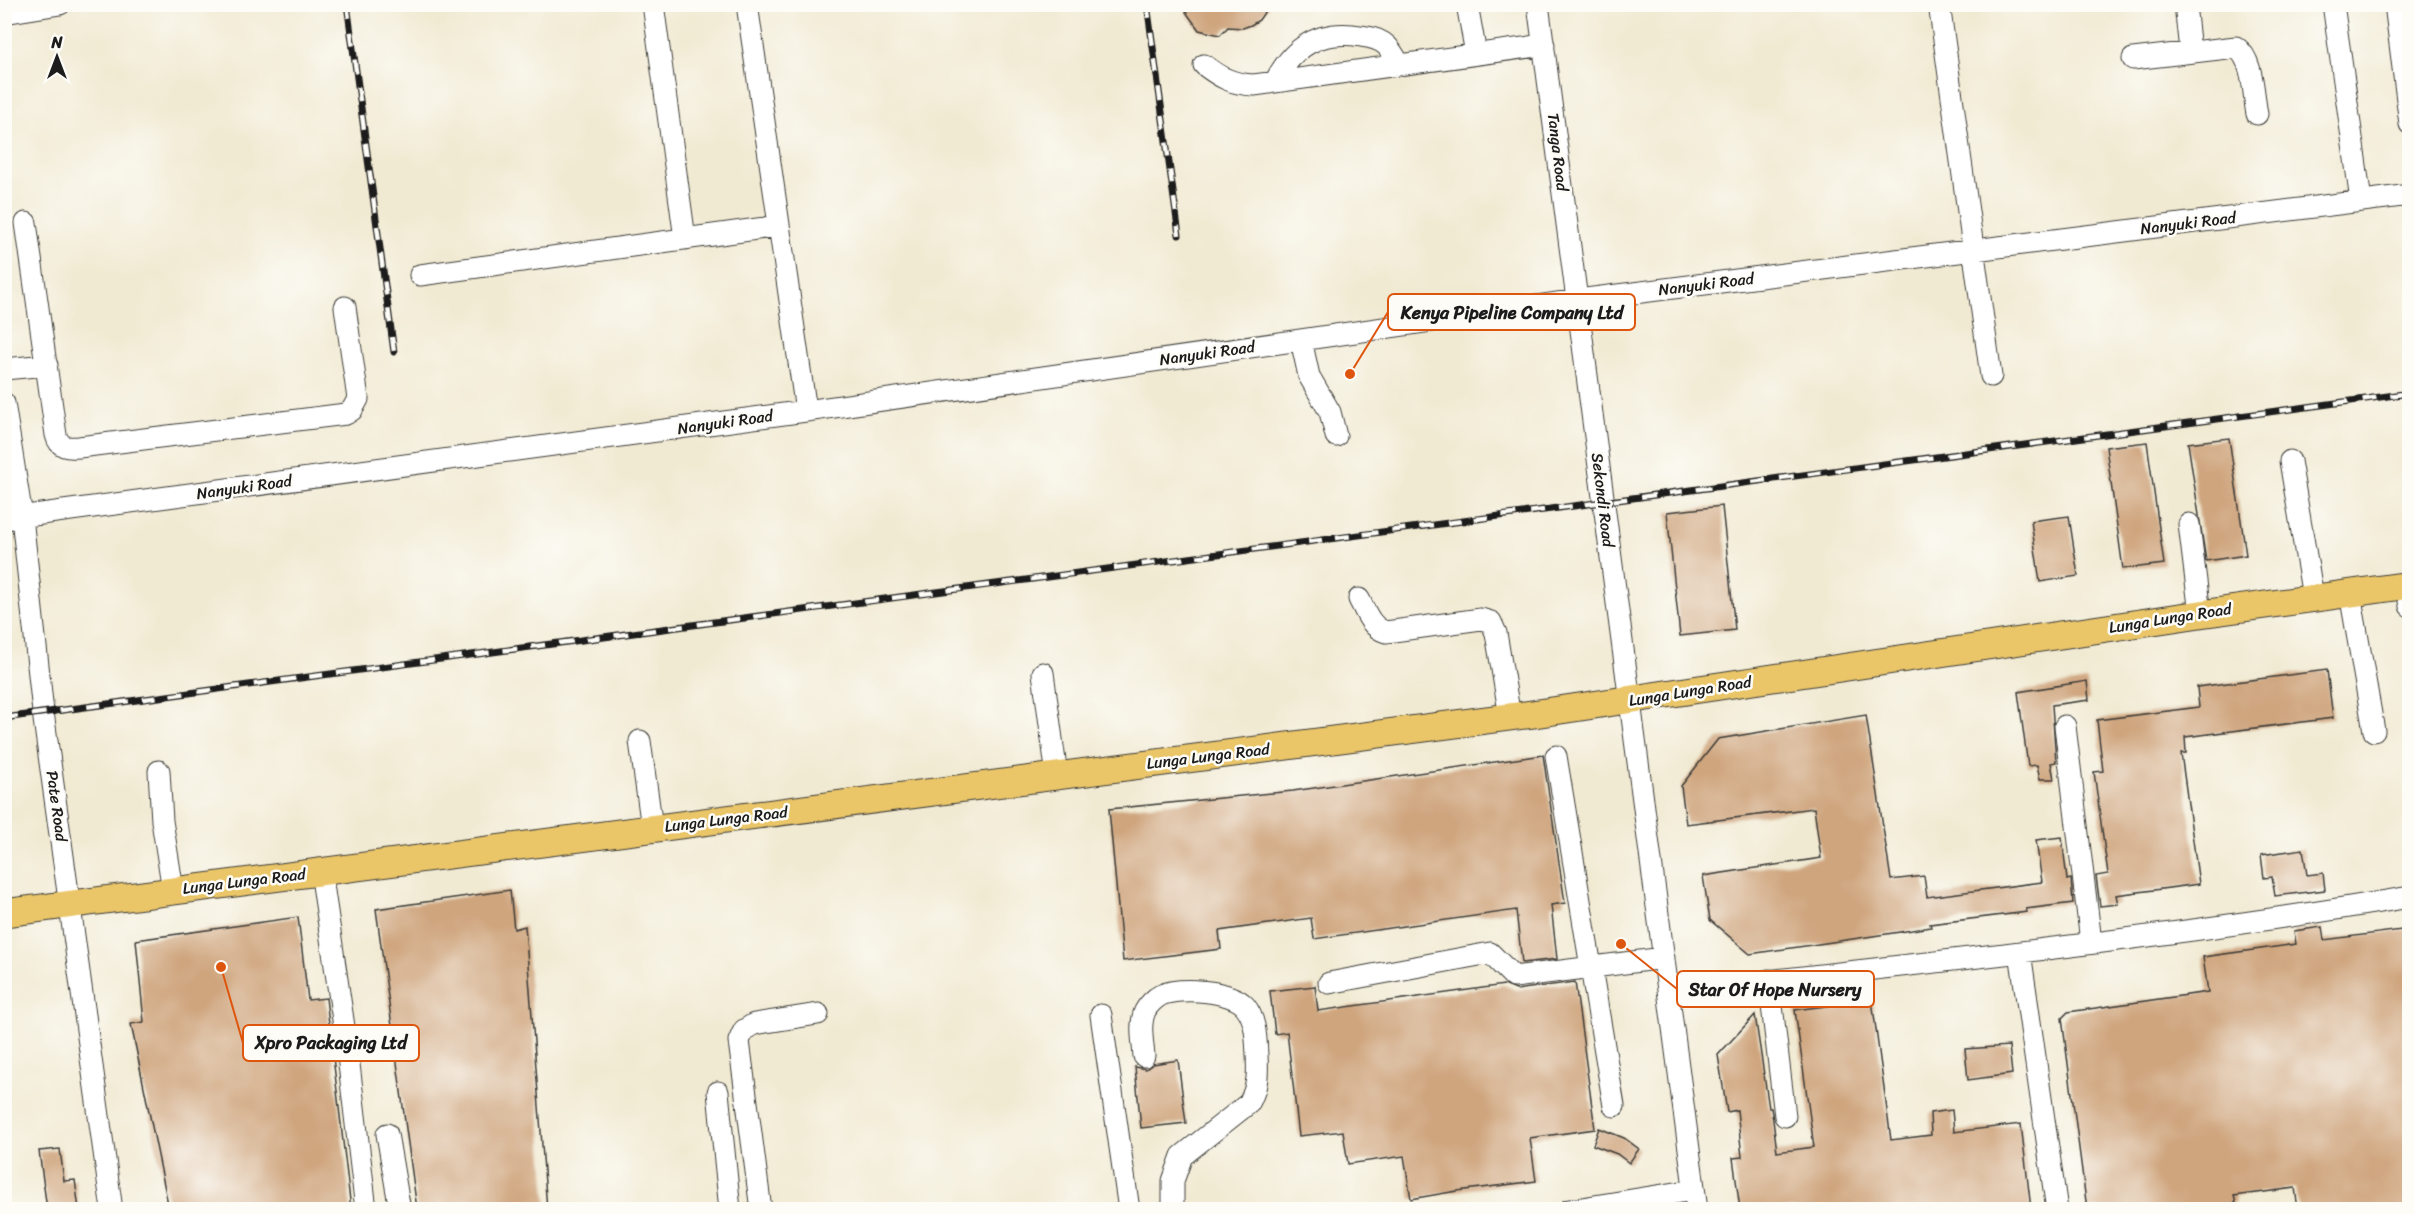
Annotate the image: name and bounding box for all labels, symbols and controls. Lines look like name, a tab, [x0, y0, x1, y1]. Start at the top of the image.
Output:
north arrow	[27, 27, 87, 87]
text: N	[50, 28, 63, 57]
street label: Tanga Road	[1539, 111, 1577, 194]
street label: Nanyuki Road	[2139, 203, 2239, 243]
street label: Nanyuki Road	[1657, 264, 1757, 304]
callout: Kenya Pipeline Company Ltd	[1388, 294, 1635, 330]
text: Kenya Pipeline Company Ltd	[1400, 297, 1625, 329]
street label: Nanyuki Road	[1157, 332, 1258, 374]
street label: Nanyuki Road	[675, 401, 776, 443]
street label: Sekondi Road	[1583, 451, 1623, 550]
street label: Nanyuki Road	[194, 466, 295, 508]
street label: Lunga Lunga Road	[2107, 594, 2235, 642]
street label: Lunga Lunga Road	[1627, 667, 1755, 715]
street label: Lunga Lunga Road	[1145, 734, 1273, 778]
street label: Pate Road	[38, 769, 77, 845]
street label: Lunga Lunga Road	[663, 797, 791, 841]
street label: Lunga Lunga Road	[181, 859, 309, 903]
callout: Star Of Hope Nursery	[1677, 971, 1874, 1007]
text: Star Of Hope Nursery	[1688, 974, 1862, 1006]
callout: Xpro Packaging Ltd	[243, 1025, 419, 1061]
text: Xpro Packaging Ltd	[254, 1027, 408, 1059]

